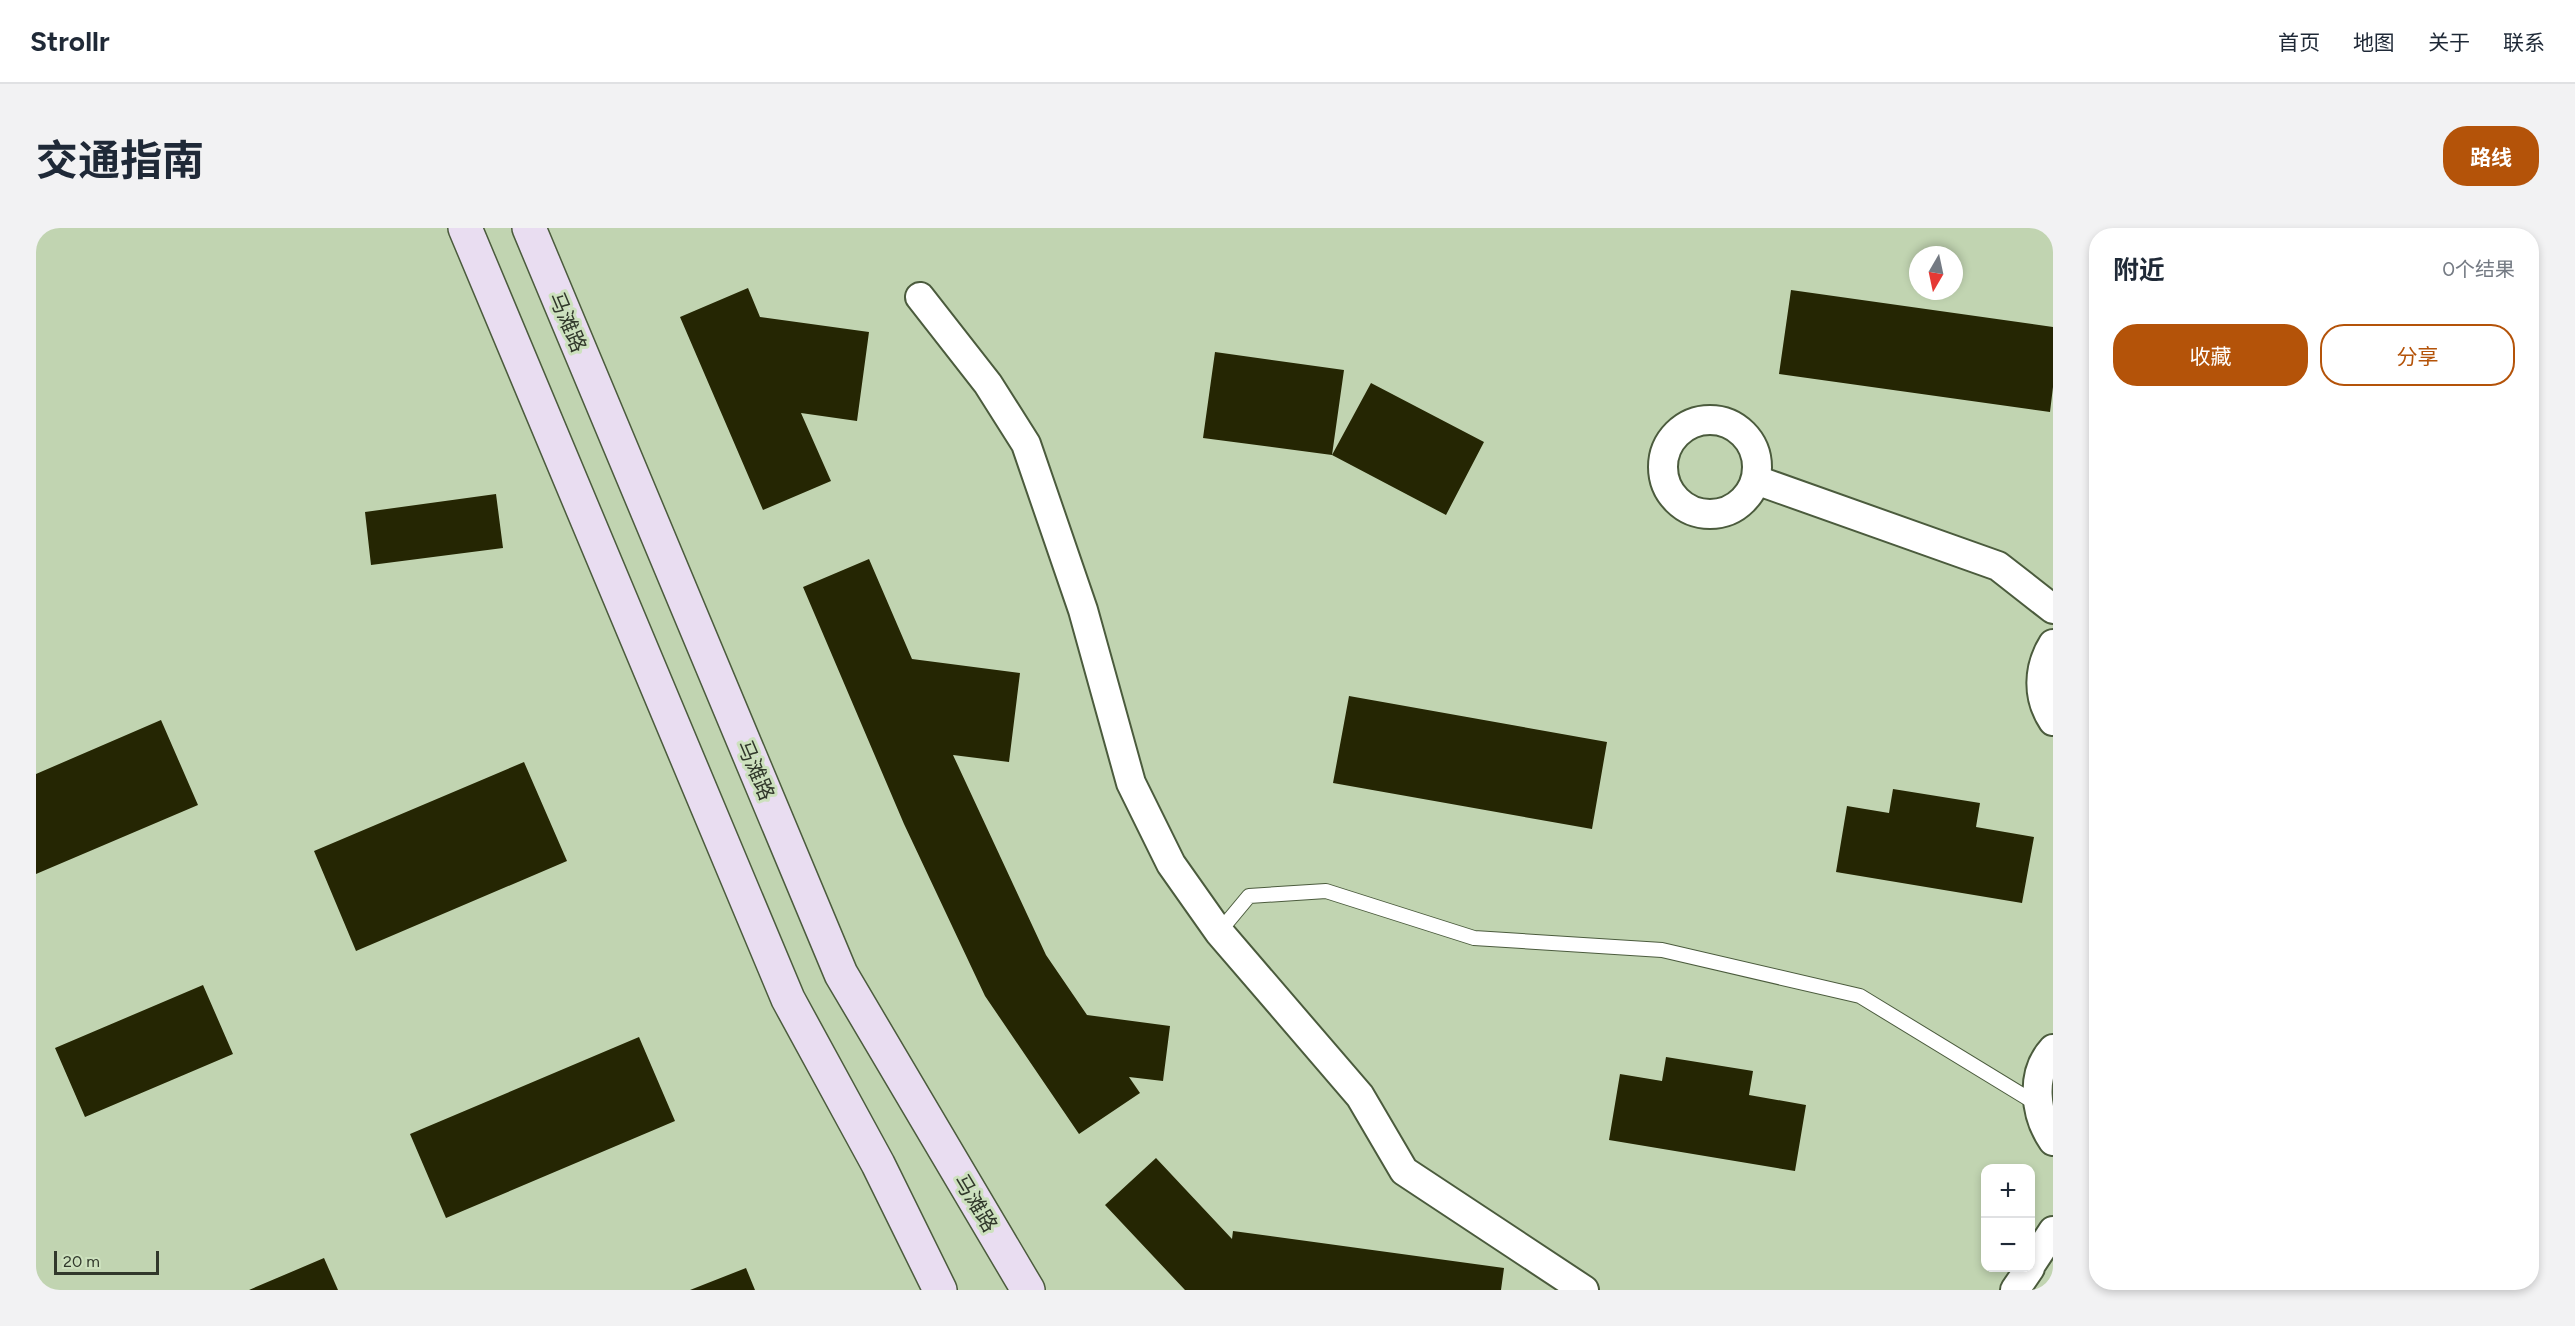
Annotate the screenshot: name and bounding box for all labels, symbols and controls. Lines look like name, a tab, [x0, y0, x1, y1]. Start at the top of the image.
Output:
text: Strollr	[30, 24, 110, 58]
text: 首页	[2278, 30, 2320, 55]
text: 地图	[2353, 30, 2395, 55]
text: 关于	[2428, 30, 2470, 55]
text: 联系	[2503, 30, 2545, 55]
button: 路线	[2443, 126, 2539, 186]
text: 交通指南	[36, 135, 204, 186]
north arrow	[1909, 246, 1963, 300]
text: 附近	[2113, 254, 2165, 286]
text: 0个结果	[2442, 257, 2515, 281]
street label: 马滩路	[544, 288, 592, 356]
button: 收藏	[2113, 324, 2308, 386]
button: 分享	[2320, 324, 2515, 386]
street label: 马滩路	[732, 736, 780, 804]
map controls	[1981, 1164, 2035, 1272]
button: +	[1981, 1164, 2035, 1218]
street label: 马滩路	[949, 1170, 1003, 1236]
button: −	[1981, 1218, 2035, 1272]
scale bar	[54, 1248, 159, 1276]
text: 20 m	[63, 1252, 100, 1271]

